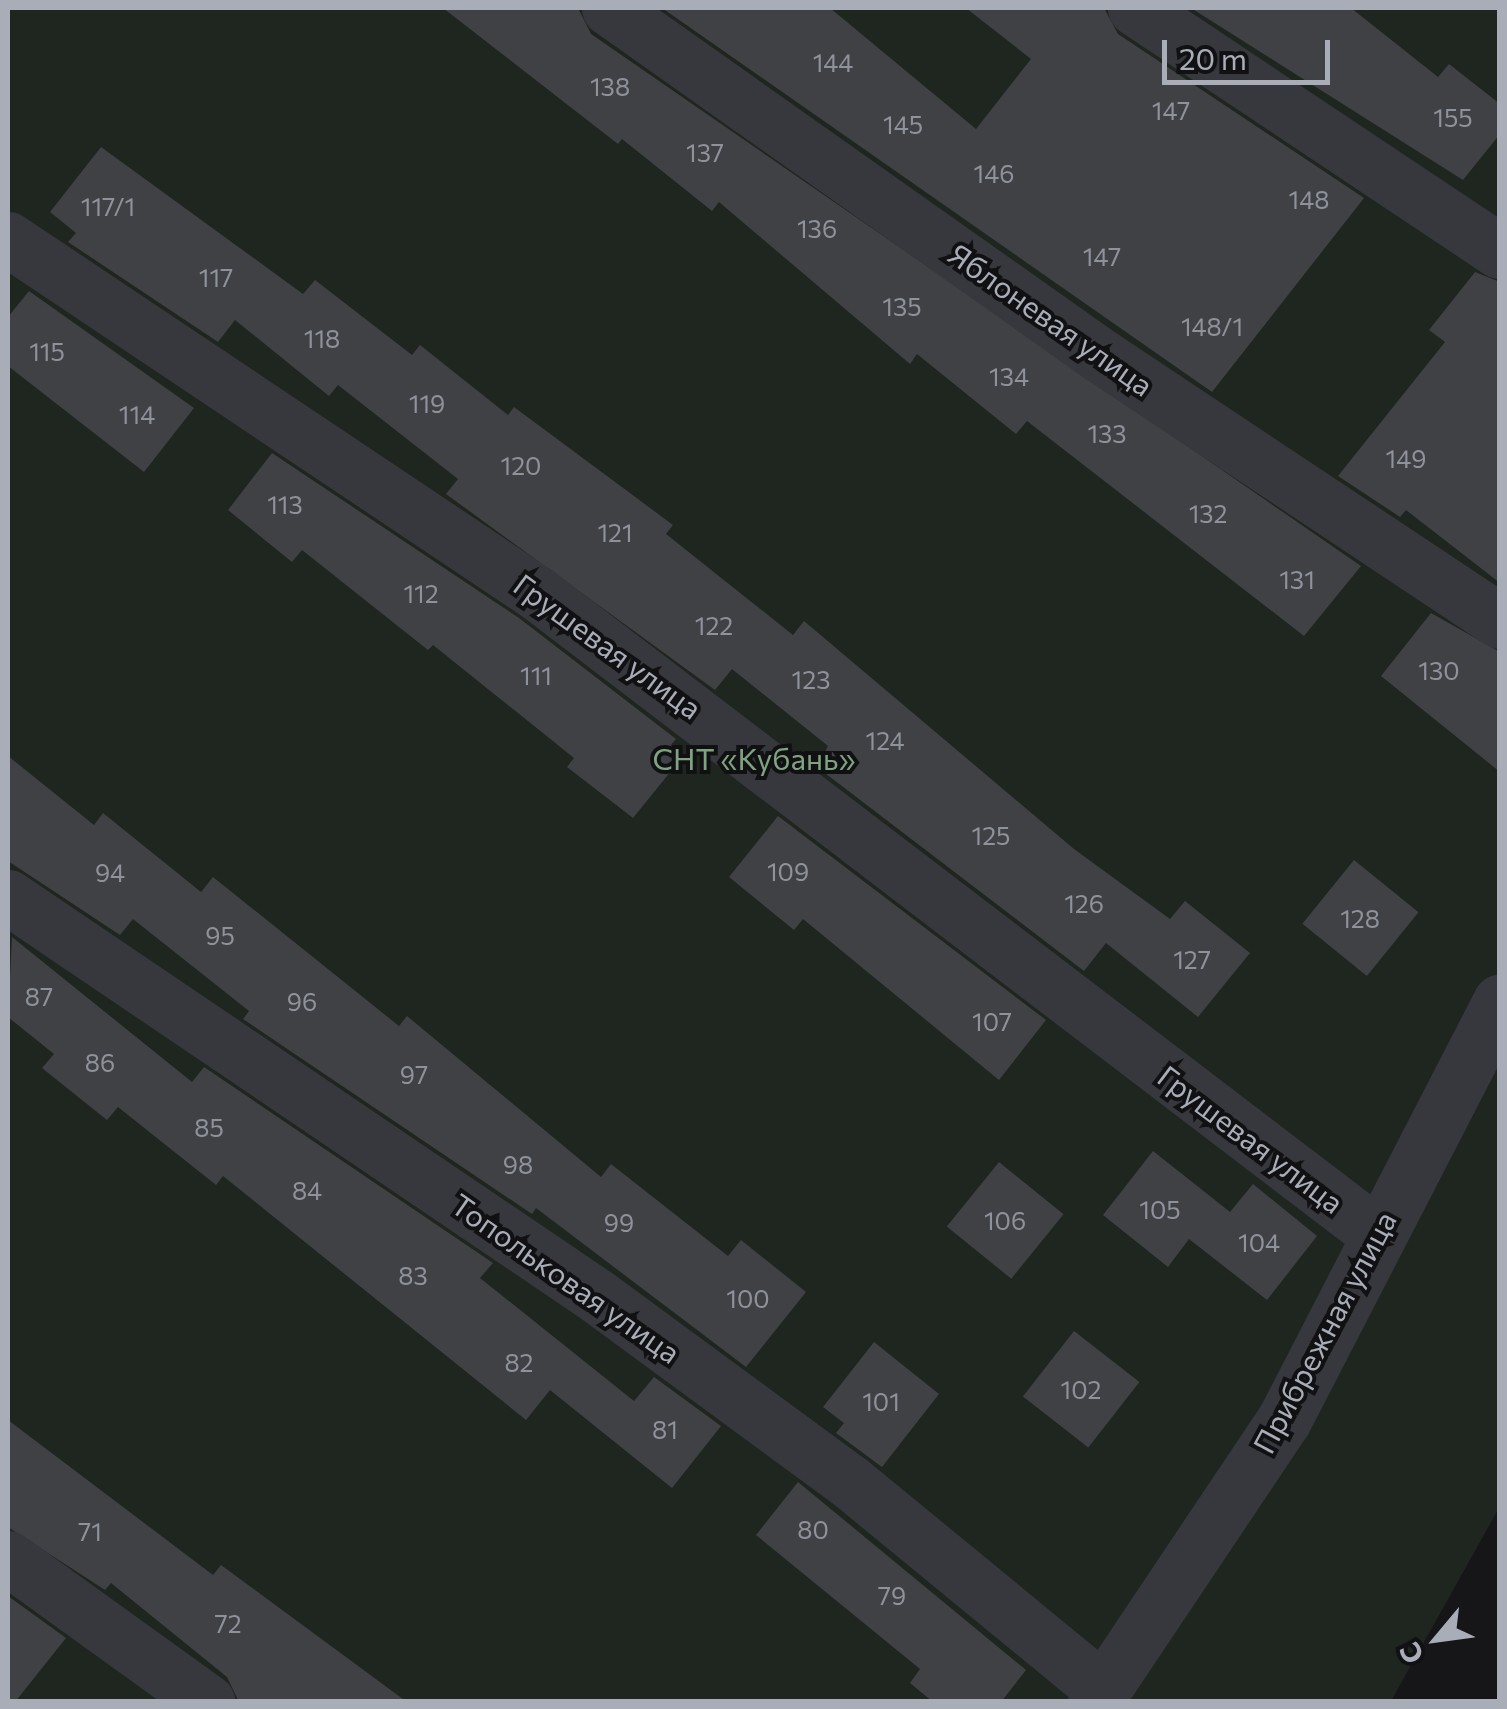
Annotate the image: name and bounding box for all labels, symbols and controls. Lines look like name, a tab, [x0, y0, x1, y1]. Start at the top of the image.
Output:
scale bar	[1167, 20, 1334, 82]
text: 20 m	[1179, 39, 1247, 76]
house number: 144	[813, 47, 853, 77]
house number: 138	[590, 71, 630, 101]
house number: 147	[1152, 95, 1190, 125]
house number: 155	[1433, 102, 1473, 132]
house number: 145	[883, 109, 923, 139]
house number: 137	[686, 137, 724, 167]
house number: 146	[974, 158, 1014, 188]
house number: 148	[1289, 184, 1329, 214]
house number: 117/1	[81, 191, 135, 221]
house number: 136	[797, 213, 837, 243]
street label: Яблоневая улица	[942, 235, 1160, 403]
house number: 147	[1083, 241, 1121, 271]
house number: 117	[199, 262, 233, 292]
house number: 135	[882, 291, 922, 321]
house number: 148/1	[1181, 311, 1243, 341]
house number: 118	[304, 323, 340, 353]
house number: 115	[29, 336, 65, 366]
house number: 134	[989, 361, 1029, 391]
house number: 119	[409, 388, 445, 418]
house number: 114	[119, 399, 155, 429]
house number: 133	[1087, 418, 1127, 448]
house number: 149	[1386, 443, 1426, 473]
house number: 120	[501, 450, 541, 480]
house number: 113	[267, 489, 303, 519]
house number: 132	[1189, 498, 1227, 528]
house number: 121	[597, 517, 633, 547]
house number: 131	[1279, 564, 1315, 594]
street label: Грушевая улица	[507, 566, 709, 726]
house number: 112	[403, 578, 439, 608]
house number: 122	[695, 610, 733, 640]
house number: 130	[1418, 655, 1460, 685]
house number: 111	[520, 660, 552, 690]
house number: 123	[792, 664, 830, 694]
house number: 124	[865, 725, 905, 755]
park label: СНТ «Кубань»	[653, 740, 855, 776]
house number: 125	[972, 820, 1010, 850]
house number: 109	[767, 856, 809, 886]
house number: 94	[95, 857, 125, 887]
house number: 126	[1064, 888, 1104, 918]
house number: 128	[1340, 903, 1380, 933]
house number: 95	[205, 920, 235, 950]
house number: 127	[1173, 944, 1211, 974]
house number: 87	[25, 981, 53, 1011]
house number: 96	[287, 986, 317, 1016]
house number: 107	[972, 1006, 1012, 1036]
house number: 86	[85, 1047, 115, 1077]
street label: Грушевая улица	[1151, 1058, 1351, 1220]
house number: 97	[400, 1059, 428, 1089]
house number: 85	[194, 1112, 224, 1142]
house number: 98	[503, 1149, 533, 1179]
house number: 84	[292, 1175, 322, 1205]
street label: Топольковая улица	[445, 1186, 687, 1370]
house number: 105	[1139, 1194, 1181, 1224]
house number: 106	[984, 1205, 1026, 1235]
street label: Прибрежная улица	[1245, 1205, 1403, 1459]
house number: 99	[604, 1207, 634, 1237]
house number: 104	[1238, 1227, 1280, 1257]
house number: 83	[398, 1260, 428, 1290]
house number: 100	[726, 1283, 770, 1313]
house number: 82	[505, 1347, 533, 1377]
house number: 102	[1061, 1374, 1101, 1404]
house number: 101	[862, 1386, 900, 1416]
house number: 81	[652, 1414, 678, 1444]
house number: 80	[797, 1514, 829, 1544]
house number: 71	[78, 1516, 102, 1546]
house number: 79	[878, 1580, 906, 1610]
north arrow	[1387, 1589, 1487, 1689]
house number: 72	[214, 1608, 242, 1638]
text: С	[1391, 1637, 1430, 1670]

